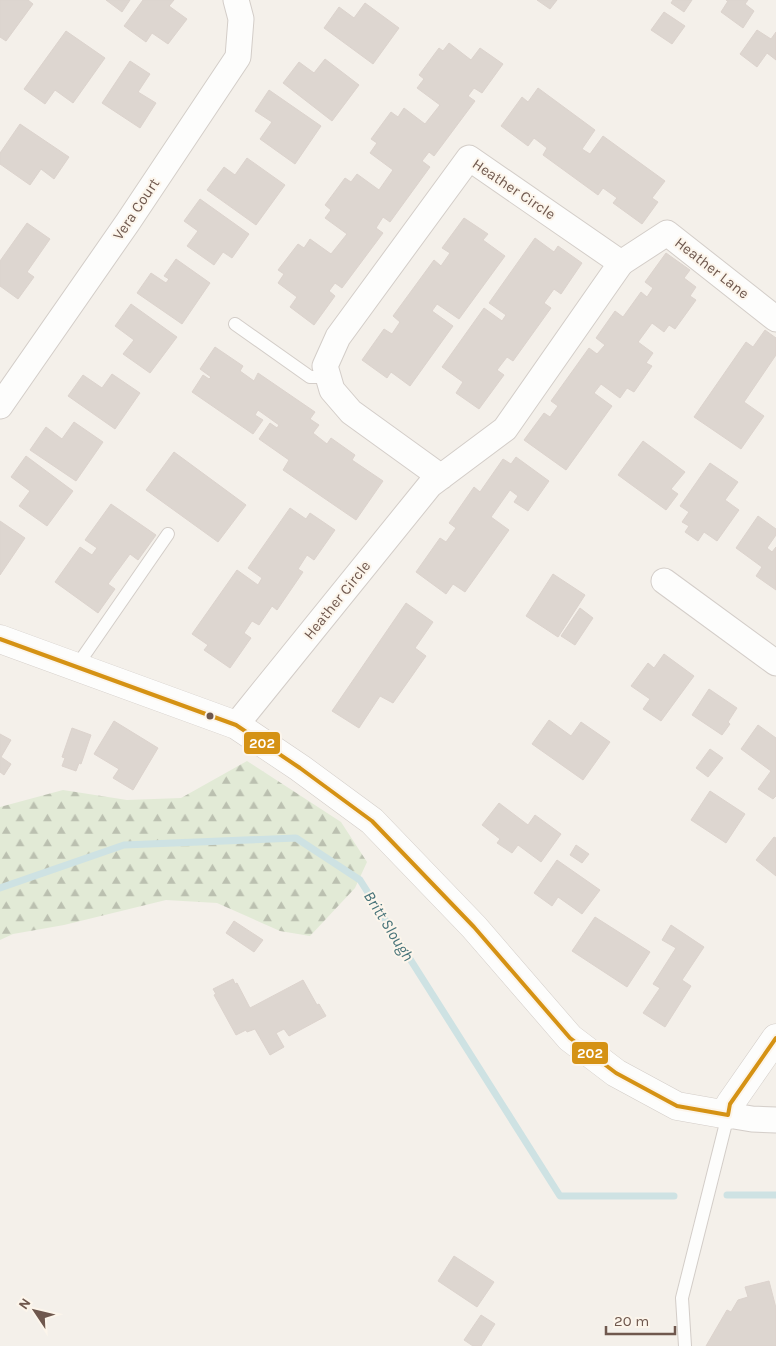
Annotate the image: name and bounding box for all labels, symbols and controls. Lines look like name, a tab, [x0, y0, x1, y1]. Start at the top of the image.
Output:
street label: Heather Circle	[469, 155, 559, 223]
street label: Vera Court	[109, 174, 163, 243]
street label: Heather Lane	[671, 233, 753, 303]
street label: Heather Circle	[300, 557, 374, 643]
unlabelled marker	[205, 711, 215, 721]
line badge: 202	[243, 731, 281, 755]
text: 202	[249, 735, 275, 752]
water label: Britt Slough	[360, 887, 418, 965]
line badge: 202	[571, 1041, 609, 1065]
text: 202	[577, 1045, 603, 1062]
north arrow	[10, 1286, 60, 1336]
text: N	[15, 1295, 35, 1313]
scale bar	[606, 1304, 675, 1336]
text: 20 m	[614, 1312, 649, 1330]

